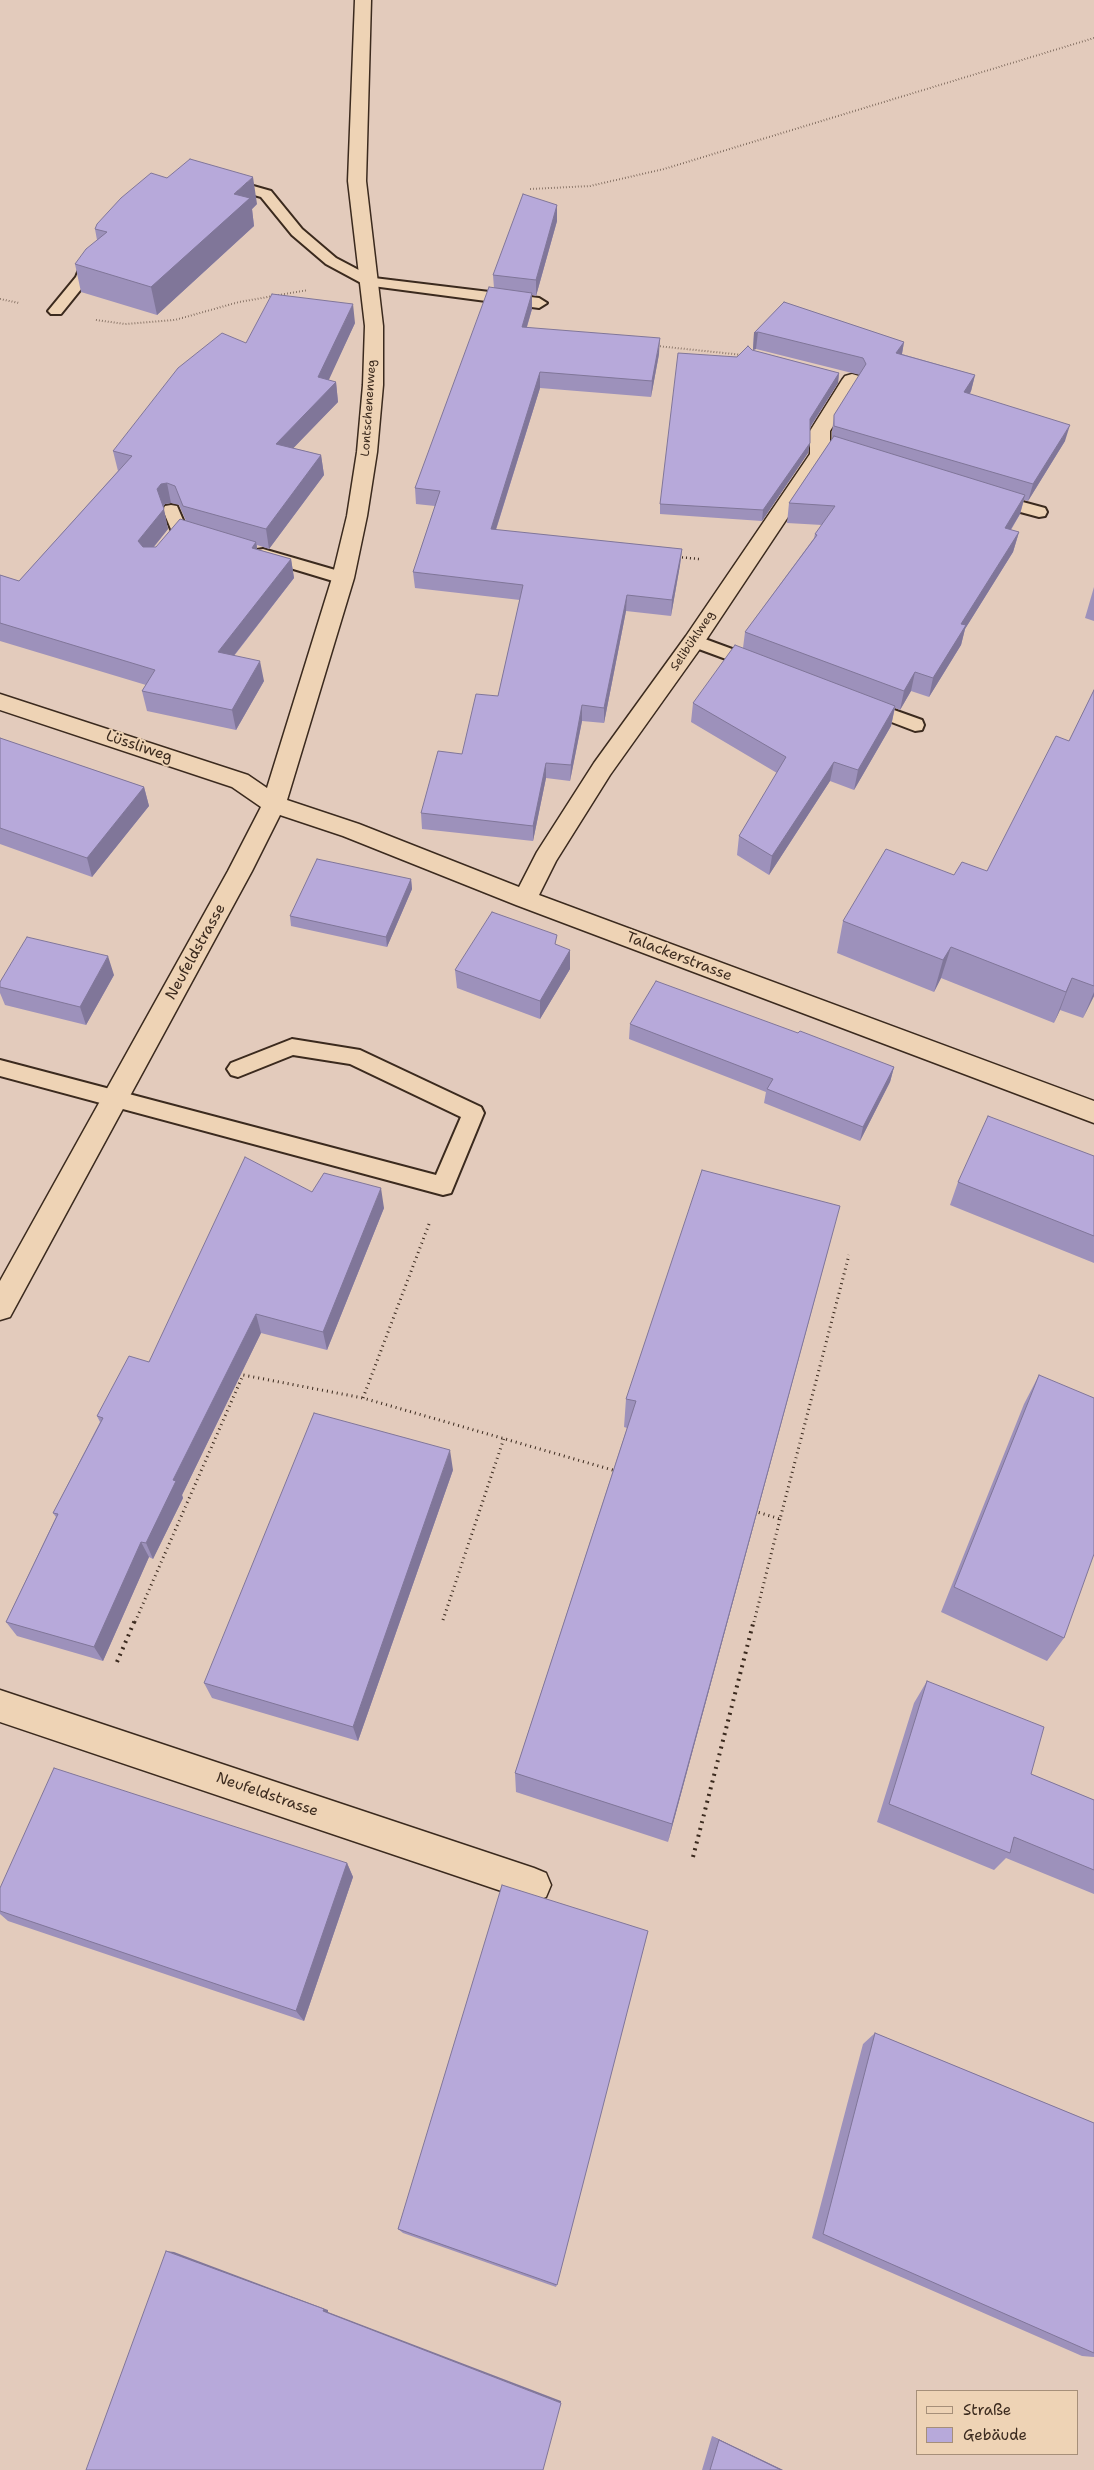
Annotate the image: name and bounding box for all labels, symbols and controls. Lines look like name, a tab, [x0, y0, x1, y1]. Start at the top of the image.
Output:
street label: Lontschenenweg	[358, 359, 380, 457]
street label: Selibühlweg	[668, 608, 718, 674]
street label: Lüssliweg	[103, 727, 175, 767]
street label: Neufeldstrasse	[162, 901, 230, 1003]
street label: Talackerstrasse	[623, 928, 735, 986]
street label: Neufeldstrasse	[213, 1769, 321, 1821]
legend	[916, 2390, 1079, 2455]
text: Straße	[963, 2400, 1011, 2420]
text: Gebäude	[963, 2425, 1027, 2445]

